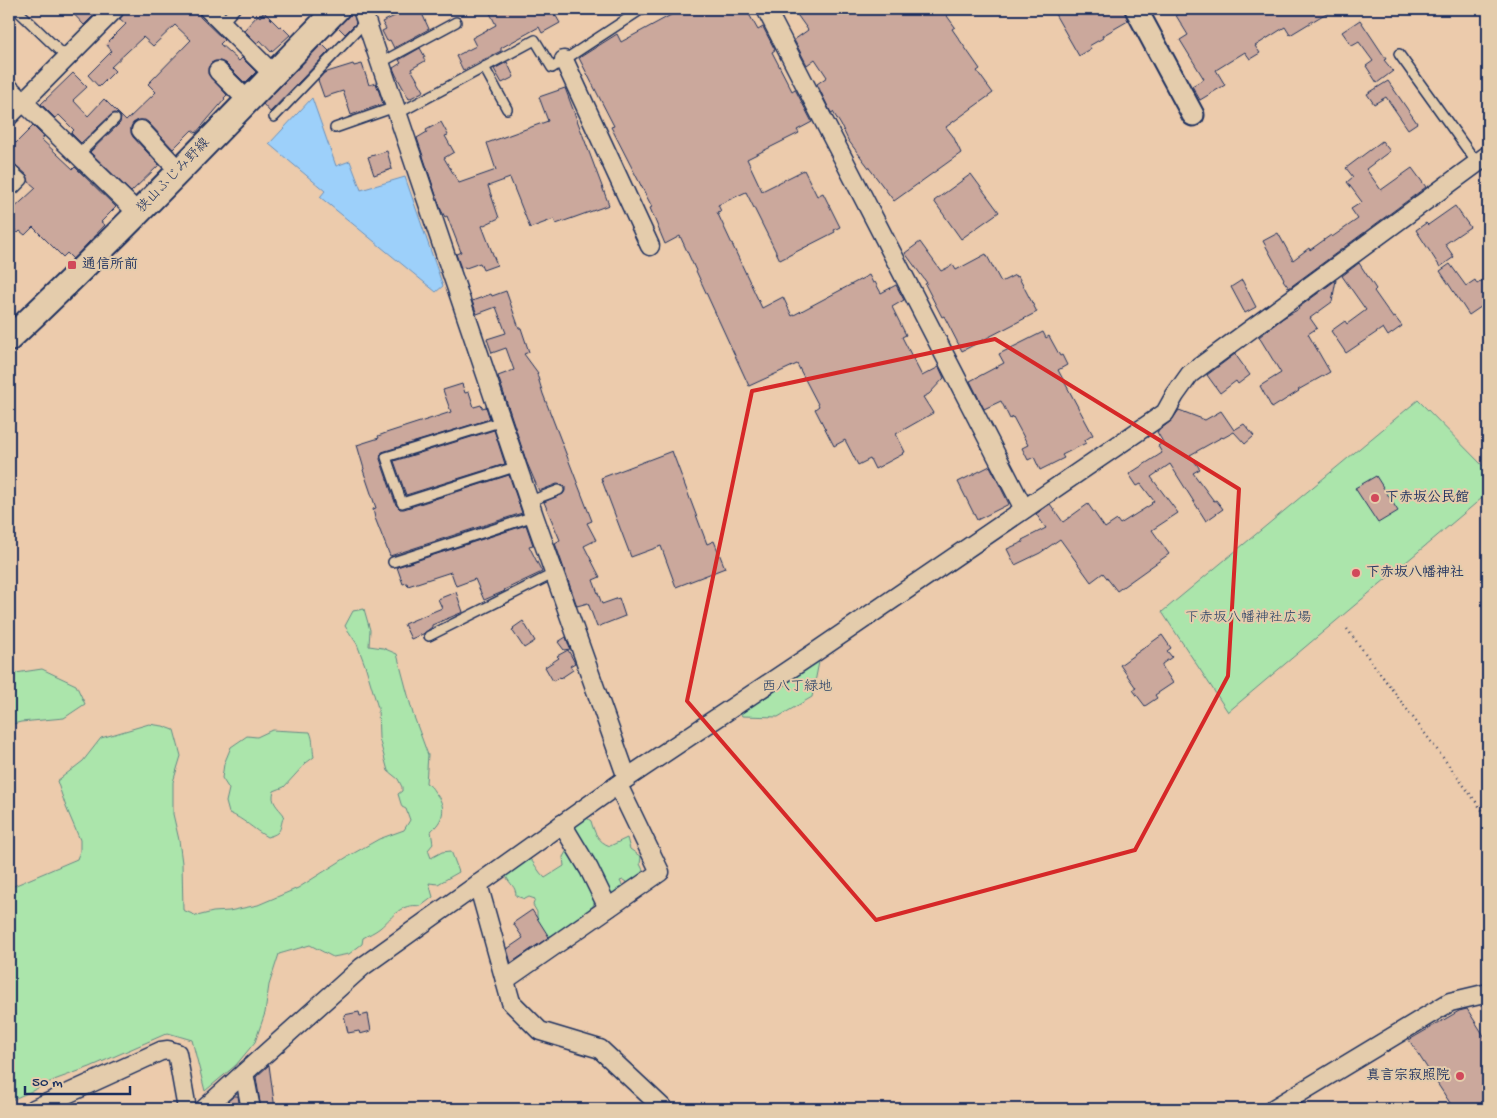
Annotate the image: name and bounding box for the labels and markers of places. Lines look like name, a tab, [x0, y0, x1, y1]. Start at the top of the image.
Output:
place label: 通信所前	[82, 256, 138, 274]
marker: 通信所前	[66, 259, 78, 271]
place label: 下赤坂公民館	[1385, 489, 1469, 507]
marker: 下赤坂公民館	[1369, 492, 1381, 504]
place label: 下赤坂八幡神社	[1366, 564, 1464, 582]
marker: 下赤坂八幡神社	[1350, 567, 1362, 579]
place label: 真言宗寂照院	[1366, 1067, 1450, 1085]
marker: 真言宗寂照院	[1454, 1070, 1466, 1082]

